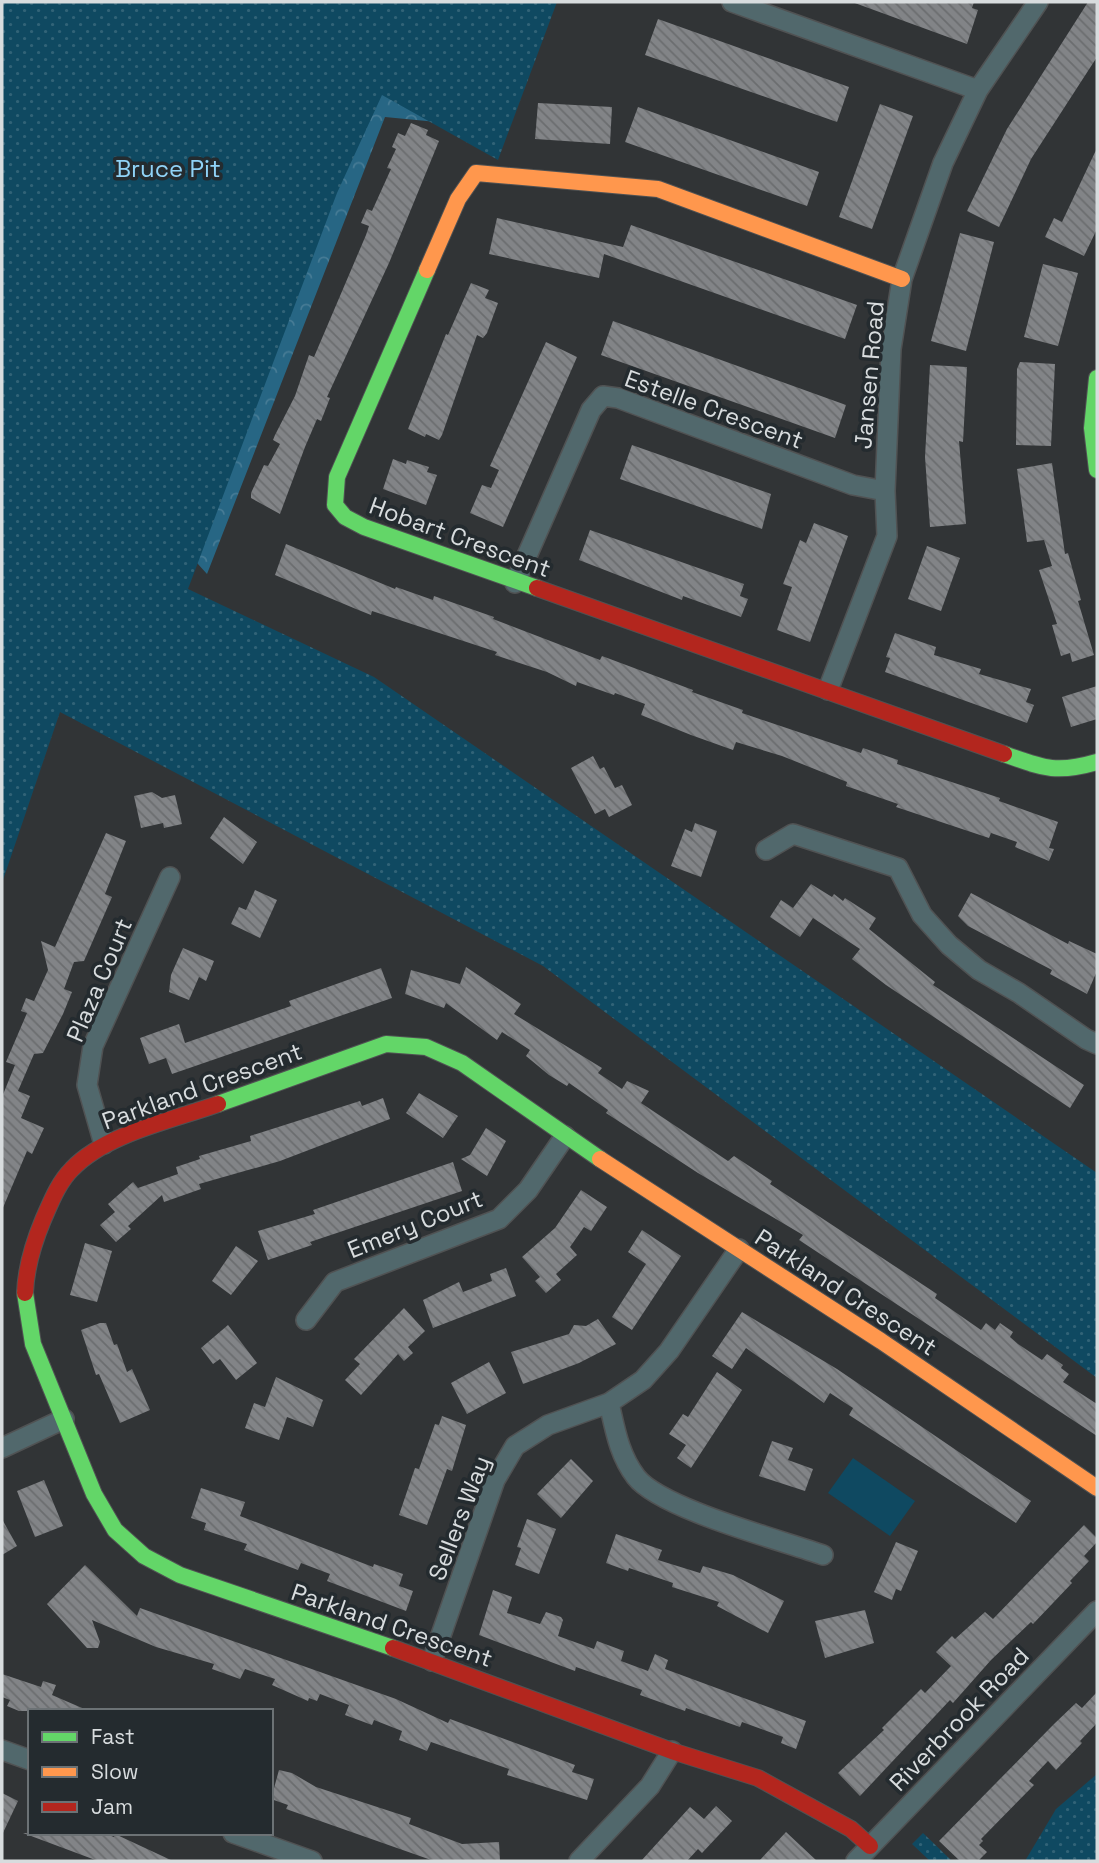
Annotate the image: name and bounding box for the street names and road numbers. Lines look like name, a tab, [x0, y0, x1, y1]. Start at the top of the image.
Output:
street label: Jansen Road	[847, 300, 891, 450]
street label: Estelle Crescent	[621, 362, 807, 456]
street label: Hobart Crescent	[365, 490, 555, 584]
street label: Plaza Court	[59, 913, 139, 1047]
street label: Parkland Crescent	[98, 1035, 306, 1137]
street label: Emery Court	[343, 1183, 487, 1265]
street label: Parkland Crescent	[749, 1222, 943, 1362]
street label: Sellers Way	[421, 1451, 497, 1585]
street label: Parkland Crescent	[287, 1576, 497, 1674]
street label: Riverbrook Road	[882, 1640, 1036, 1798]

